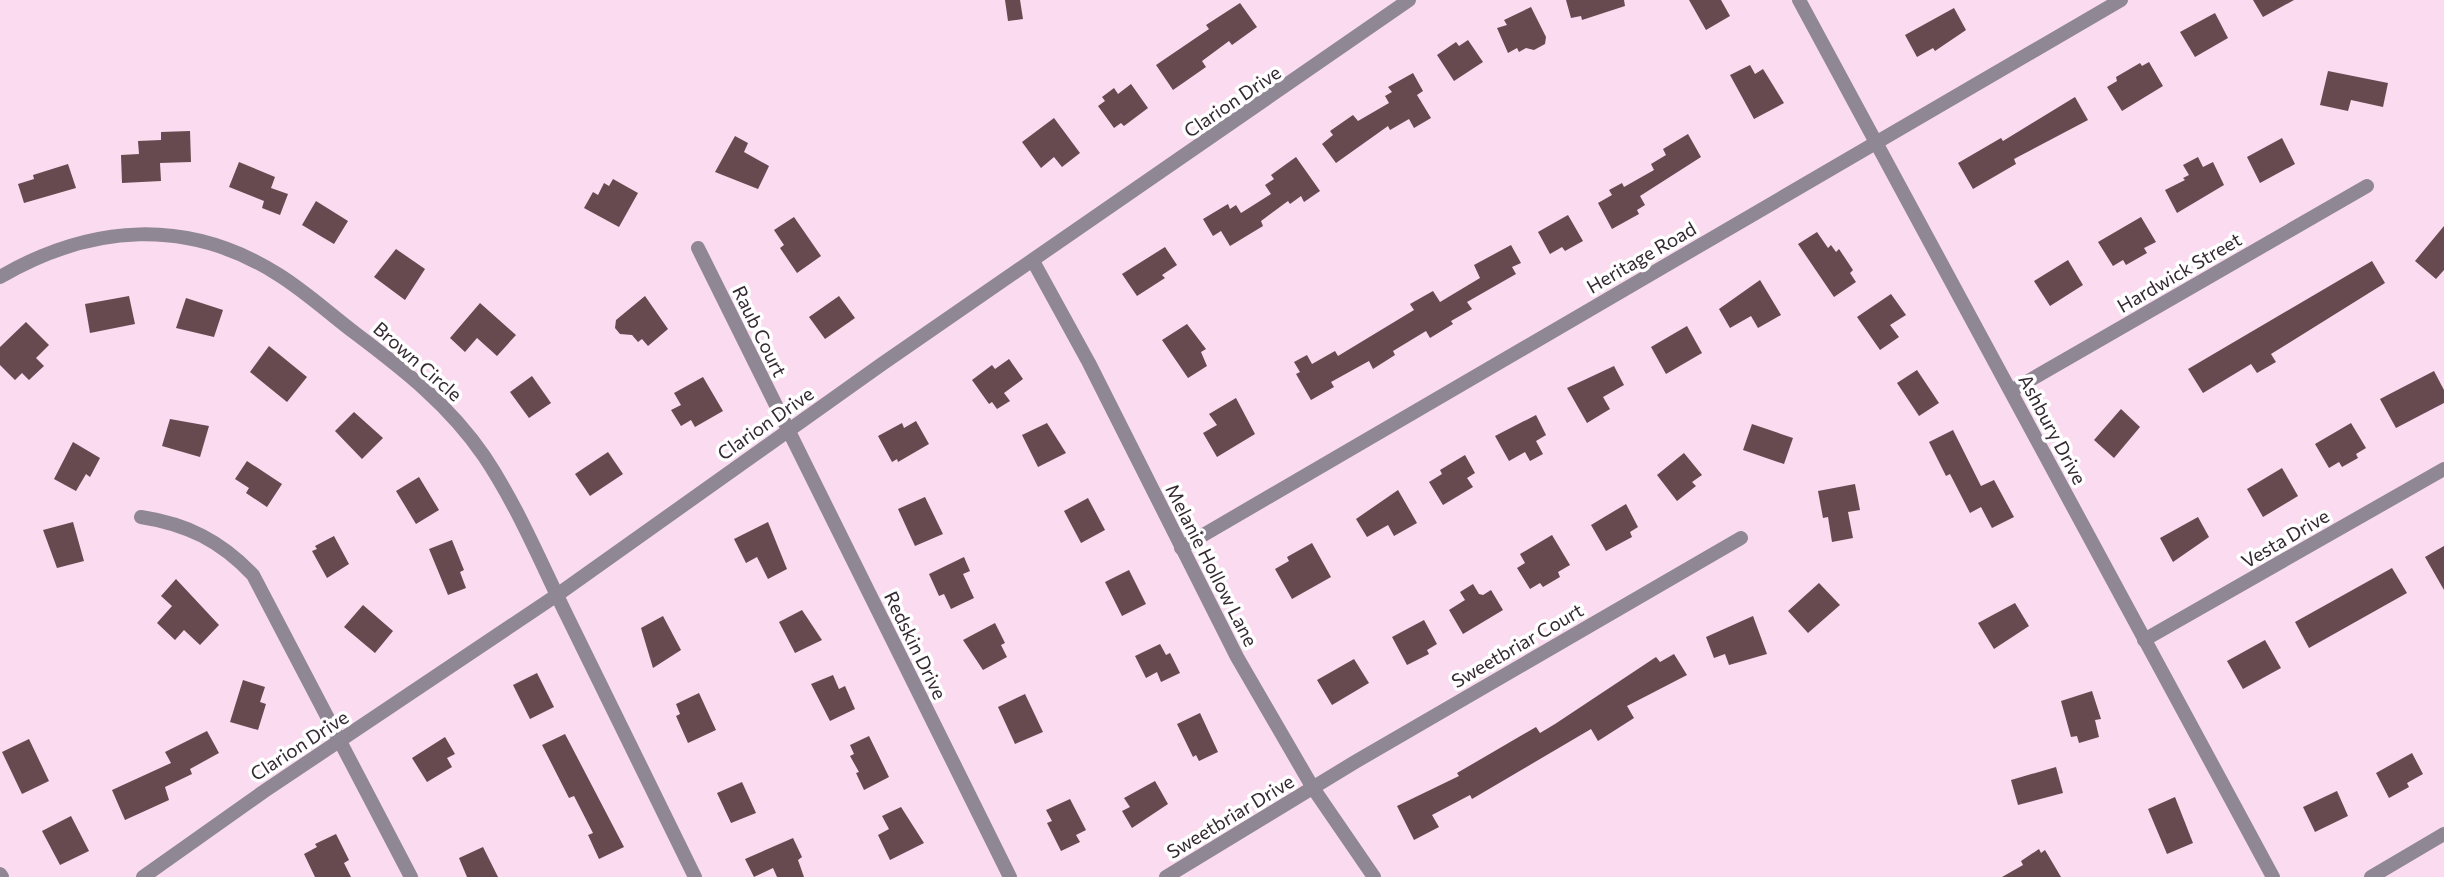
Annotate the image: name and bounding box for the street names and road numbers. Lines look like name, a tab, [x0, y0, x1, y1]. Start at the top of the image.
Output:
street label: Clarion Drive	[1179, 60, 1285, 142]
street label: Heritage Road	[1582, 216, 1700, 298]
street label: Hardwick Street	[2113, 227, 2245, 317]
street label: Raub Court	[728, 282, 792, 380]
street label: Brown Circle	[369, 316, 467, 406]
street label: Ashbury Drive	[2014, 370, 2092, 488]
street label: Clarion Drive	[713, 381, 817, 465]
street label: Melanie Hollow Lane	[1161, 480, 1263, 650]
street label: Vesta Drive	[2237, 504, 2333, 572]
street label: Redskin Drive	[880, 587, 952, 703]
street label: Sweetbriar Court	[1447, 598, 1587, 692]
street label: Clarion Drive	[246, 705, 352, 785]
street label: Sweetbriar Drive	[1162, 769, 1298, 863]

